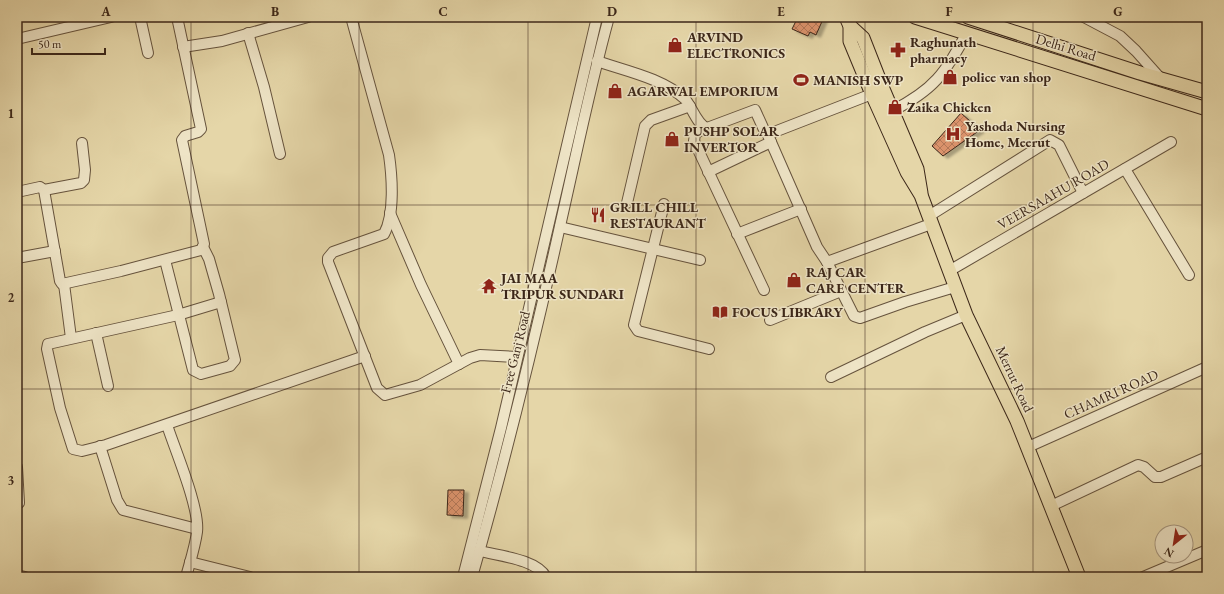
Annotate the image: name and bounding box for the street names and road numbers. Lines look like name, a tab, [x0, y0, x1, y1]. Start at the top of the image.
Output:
street label: Delhi Road	[1034, 29, 1099, 65]
street label: VEERSAAHU ROAD	[994, 154, 1112, 233]
street label: Free Ganj Road	[496, 308, 534, 395]
street label: Merrut Road	[992, 343, 1039, 416]
street label: CHAMRI ROAD	[1061, 365, 1161, 423]

